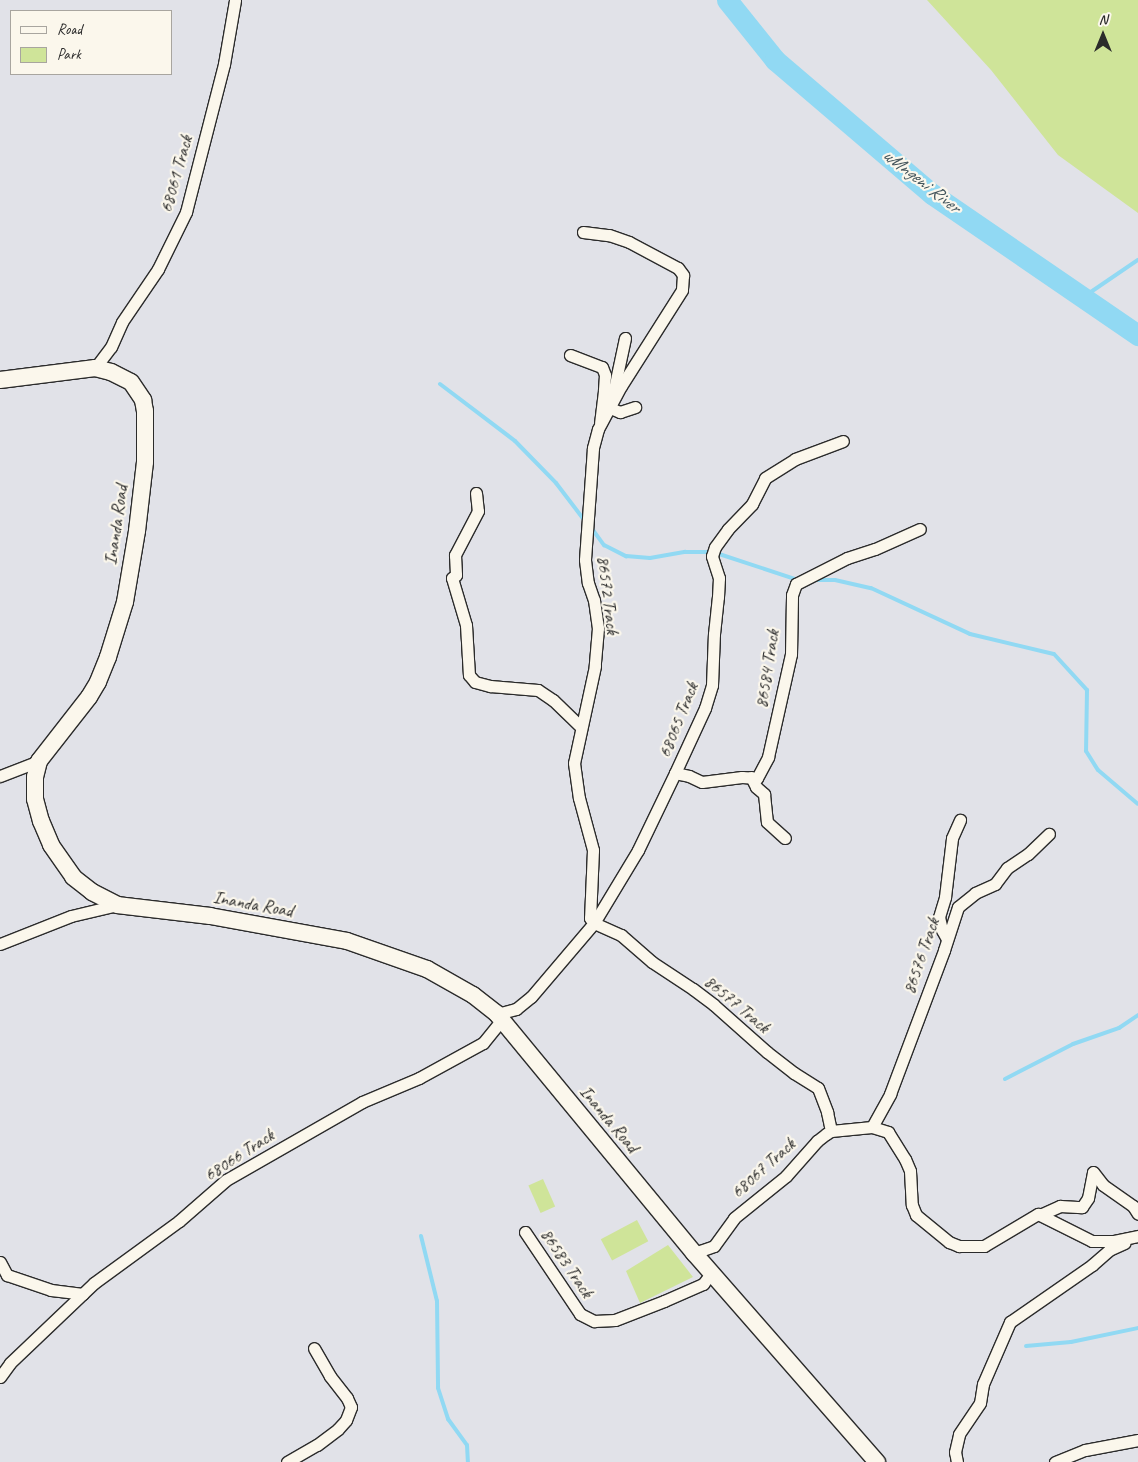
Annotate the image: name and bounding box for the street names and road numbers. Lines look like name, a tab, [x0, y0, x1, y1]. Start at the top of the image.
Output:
street label: 68061 Track	[155, 133, 197, 215]
street label: Inanda Road	[100, 484, 132, 566]
street label: 86572 Track	[592, 555, 624, 635]
street label: 86584 Track	[750, 628, 784, 710]
street label: 68065 Track	[653, 679, 703, 761]
street label: Inanda Road	[212, 886, 294, 922]
street label: 86576 Track	[898, 915, 944, 997]
street label: 86577 Track	[700, 970, 774, 1038]
street label: Inanda Road	[575, 1081, 643, 1157]
street label: 68066 Track	[200, 1124, 278, 1186]
street label: 68067 Track	[726, 1134, 800, 1202]
street label: 86583 Track	[536, 1224, 598, 1302]

